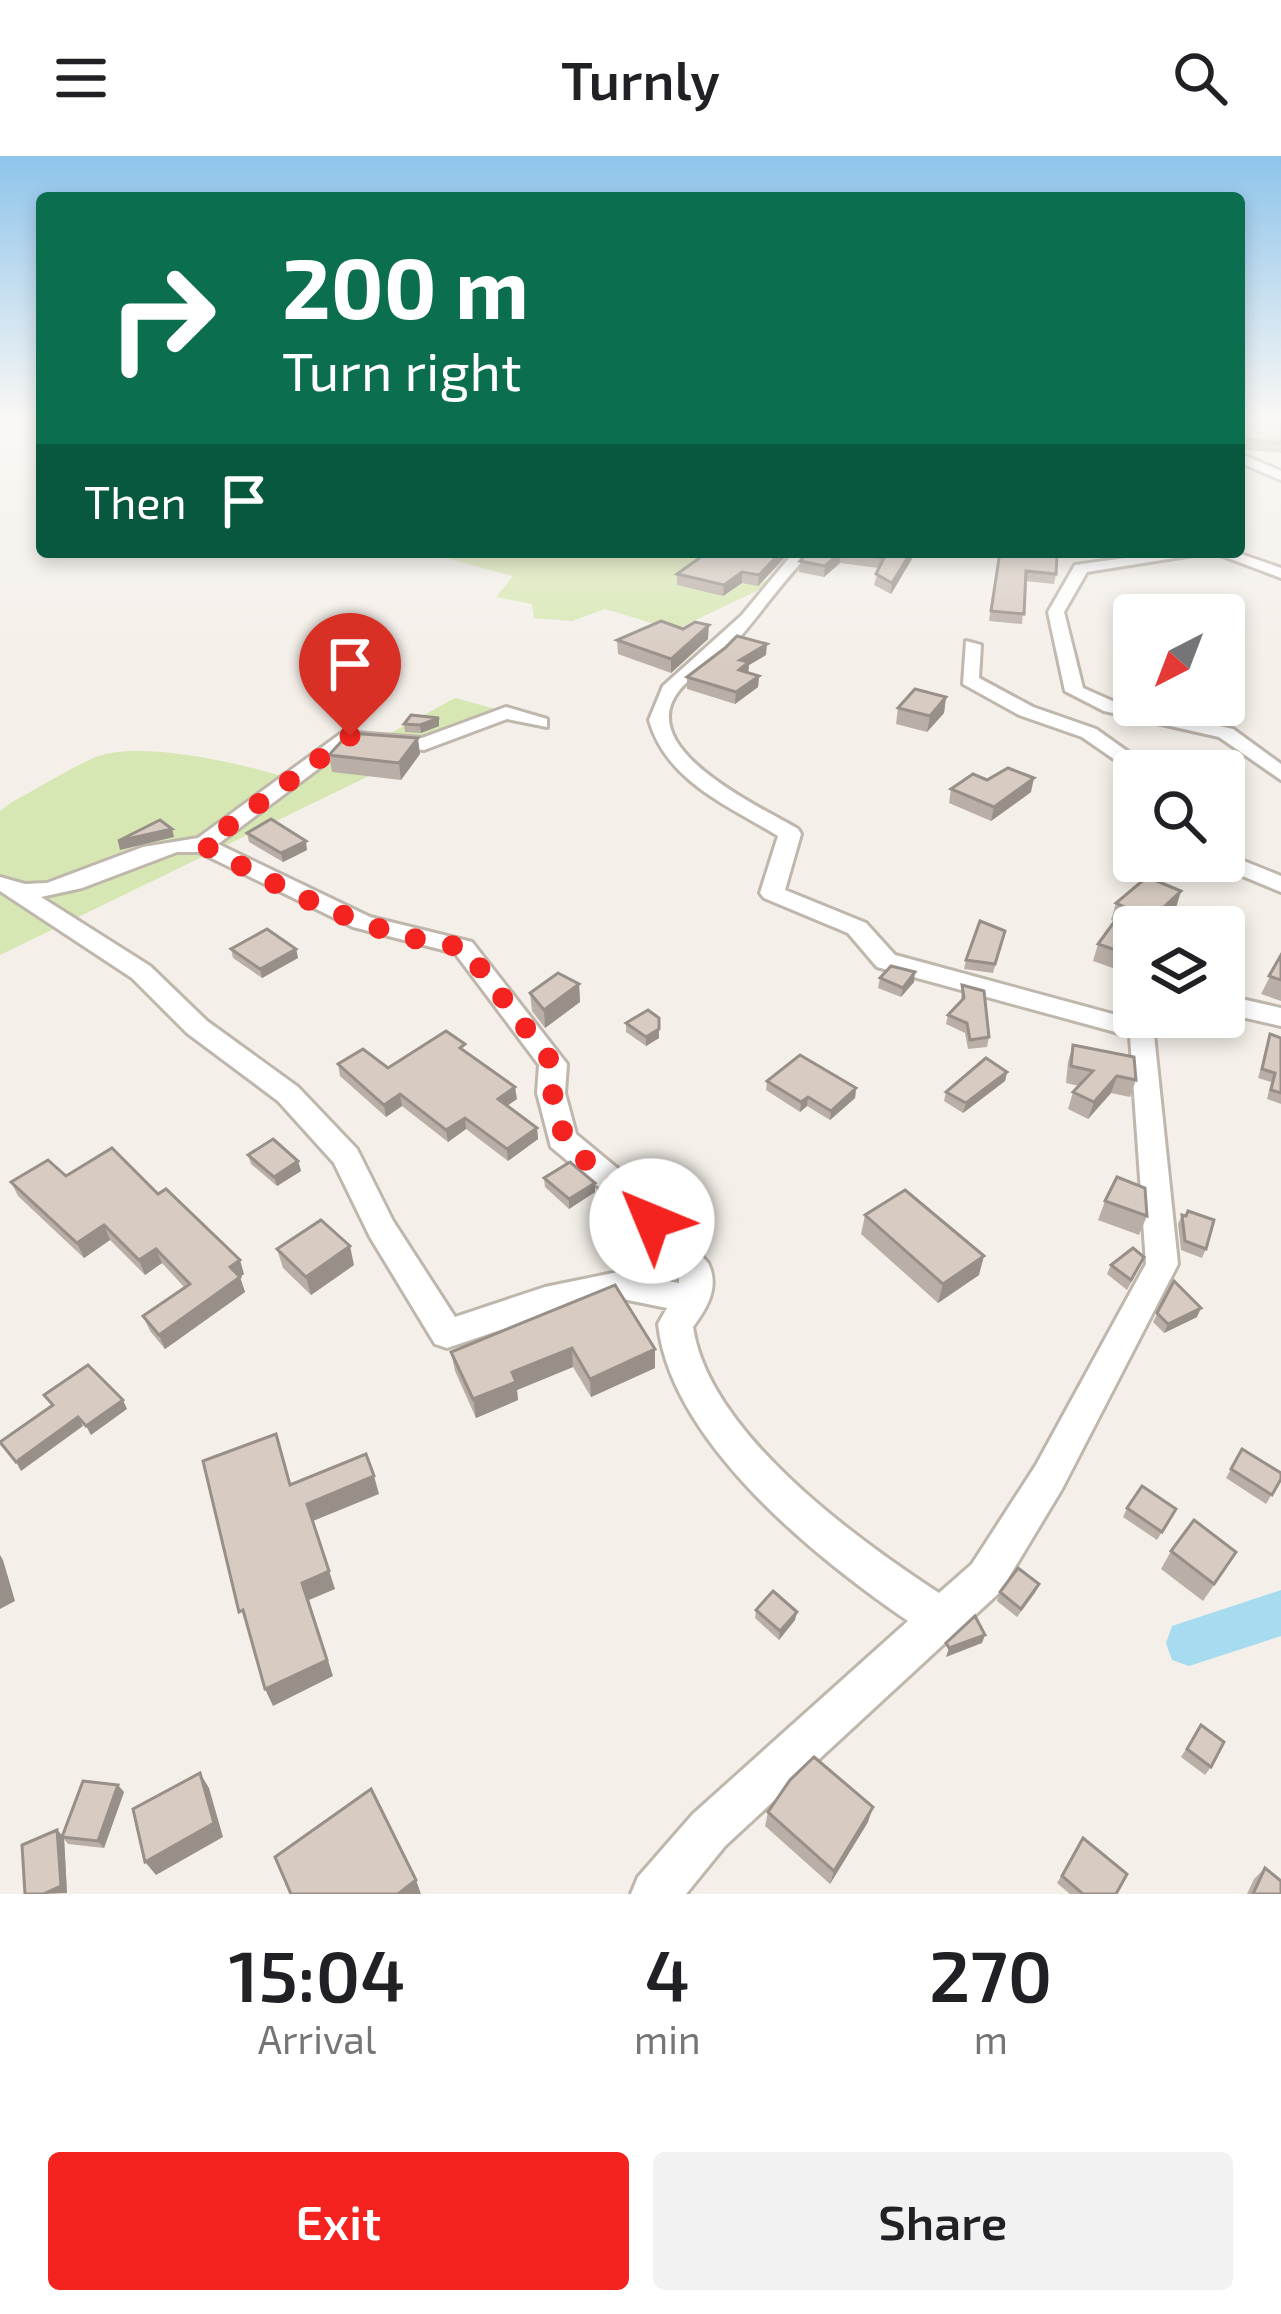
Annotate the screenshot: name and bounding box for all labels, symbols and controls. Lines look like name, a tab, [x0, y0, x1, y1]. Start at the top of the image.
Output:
icon: menu	[48, 45, 114, 111]
icon: search	[1167, 45, 1233, 111]
text: Turnly	[561, 46, 720, 111]
text: 200 m	[282, 235, 529, 336]
icon: right	[84, 240, 240, 396]
text: Turn right	[282, 337, 522, 402]
icon: arrive	[211, 468, 277, 534]
text: Then	[84, 474, 187, 528]
north arrow	[1113, 594, 1245, 726]
map controls	[1113, 594, 1245, 1038]
pin	[299, 613, 401, 736]
icon: arrive	[317, 631, 383, 697]
button: search	[1113, 750, 1245, 882]
button: layers	[1113, 906, 1245, 1038]
position arrow	[589, 1158, 715, 1284]
text: 15:04	[229, 1930, 406, 2016]
text: 4	[645, 1930, 690, 2016]
text: 270	[929, 1930, 1052, 2016]
text: Arrival	[258, 2015, 376, 2062]
text: min	[634, 2015, 701, 2062]
text: m	[974, 2015, 1008, 2062]
button: Exit	[48, 2152, 629, 2290]
button: Share	[653, 2152, 1233, 2290]

